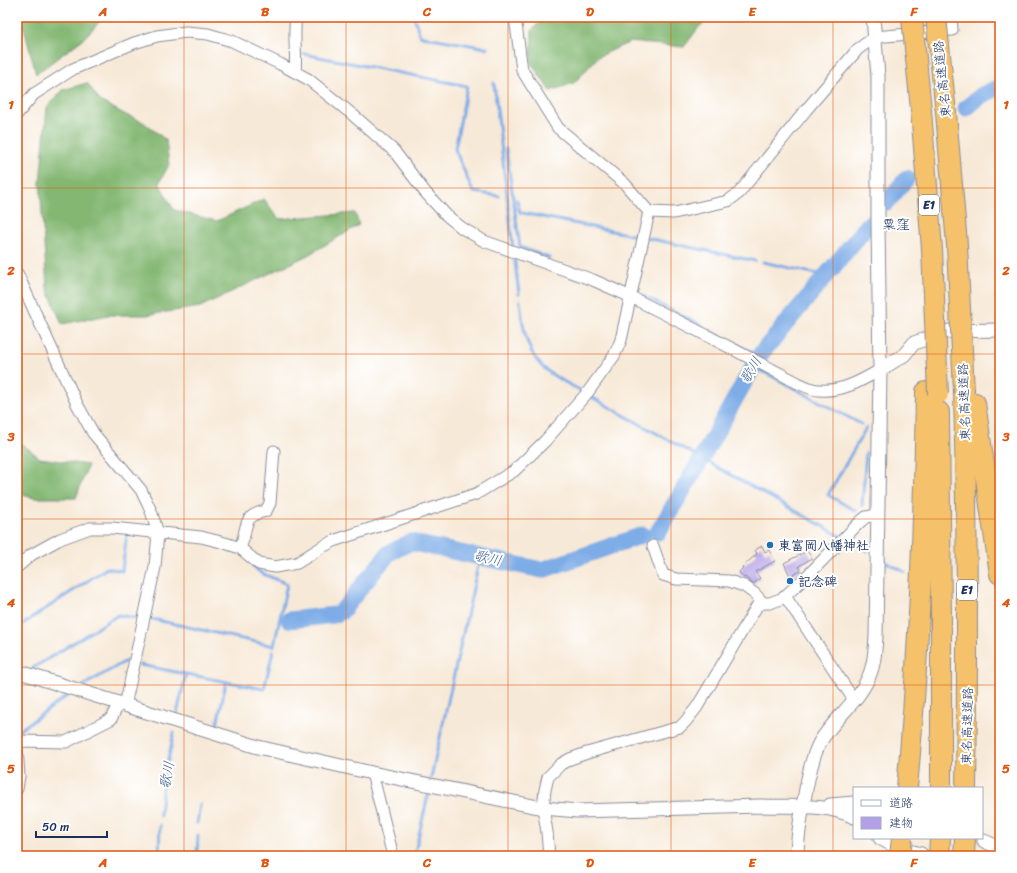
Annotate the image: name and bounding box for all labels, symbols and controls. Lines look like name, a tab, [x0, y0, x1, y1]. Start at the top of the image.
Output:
text: A	[98, 0, 107, 23]
text: B	[261, 0, 270, 23]
text: C	[422, 0, 432, 23]
text: D	[586, 0, 594, 23]
text: E	[748, 0, 757, 23]
text: F	[909, 0, 918, 23]
street label: 東名高速道路	[926, 39, 958, 119]
text: 1	[8, 93, 14, 116]
text: 1	[1003, 93, 1009, 116]
road number: E1	[919, 195, 939, 215]
district label: 粟窪	[882, 212, 910, 237]
text: 2	[6, 259, 15, 282]
text: 2	[1001, 259, 1010, 282]
water label: 歌川	[733, 352, 769, 388]
street label: 東名高速道路	[951, 363, 977, 441]
text: 3	[6, 425, 15, 448]
text: 3	[1001, 425, 1010, 448]
place label: 東富岡八幡神社	[778, 534, 869, 557]
marker: 東富岡八幡神社	[765, 540, 775, 550]
water label: 歌川	[472, 543, 504, 573]
place label: 記念碑	[798, 570, 837, 593]
marker: 記念碑	[785, 576, 795, 586]
road number: E1	[957, 580, 977, 600]
text: 4	[6, 591, 16, 614]
text: 4	[1001, 591, 1011, 614]
street label: 東名高速道路	[955, 687, 979, 765]
text: 5	[7, 757, 15, 780]
text: 5	[1002, 757, 1010, 780]
water label: 歌川	[152, 759, 182, 791]
legend	[853, 787, 983, 839]
text: 道路	[889, 792, 913, 814]
text: 建物	[889, 812, 913, 834]
scale bar	[36, 813, 107, 839]
text: 50 m	[42, 816, 69, 838]
text: A	[98, 851, 107, 873]
text: B	[261, 851, 270, 873]
text: C	[422, 851, 432, 873]
text: D	[586, 851, 594, 873]
text: E	[748, 851, 757, 873]
text: F	[909, 851, 918, 873]

